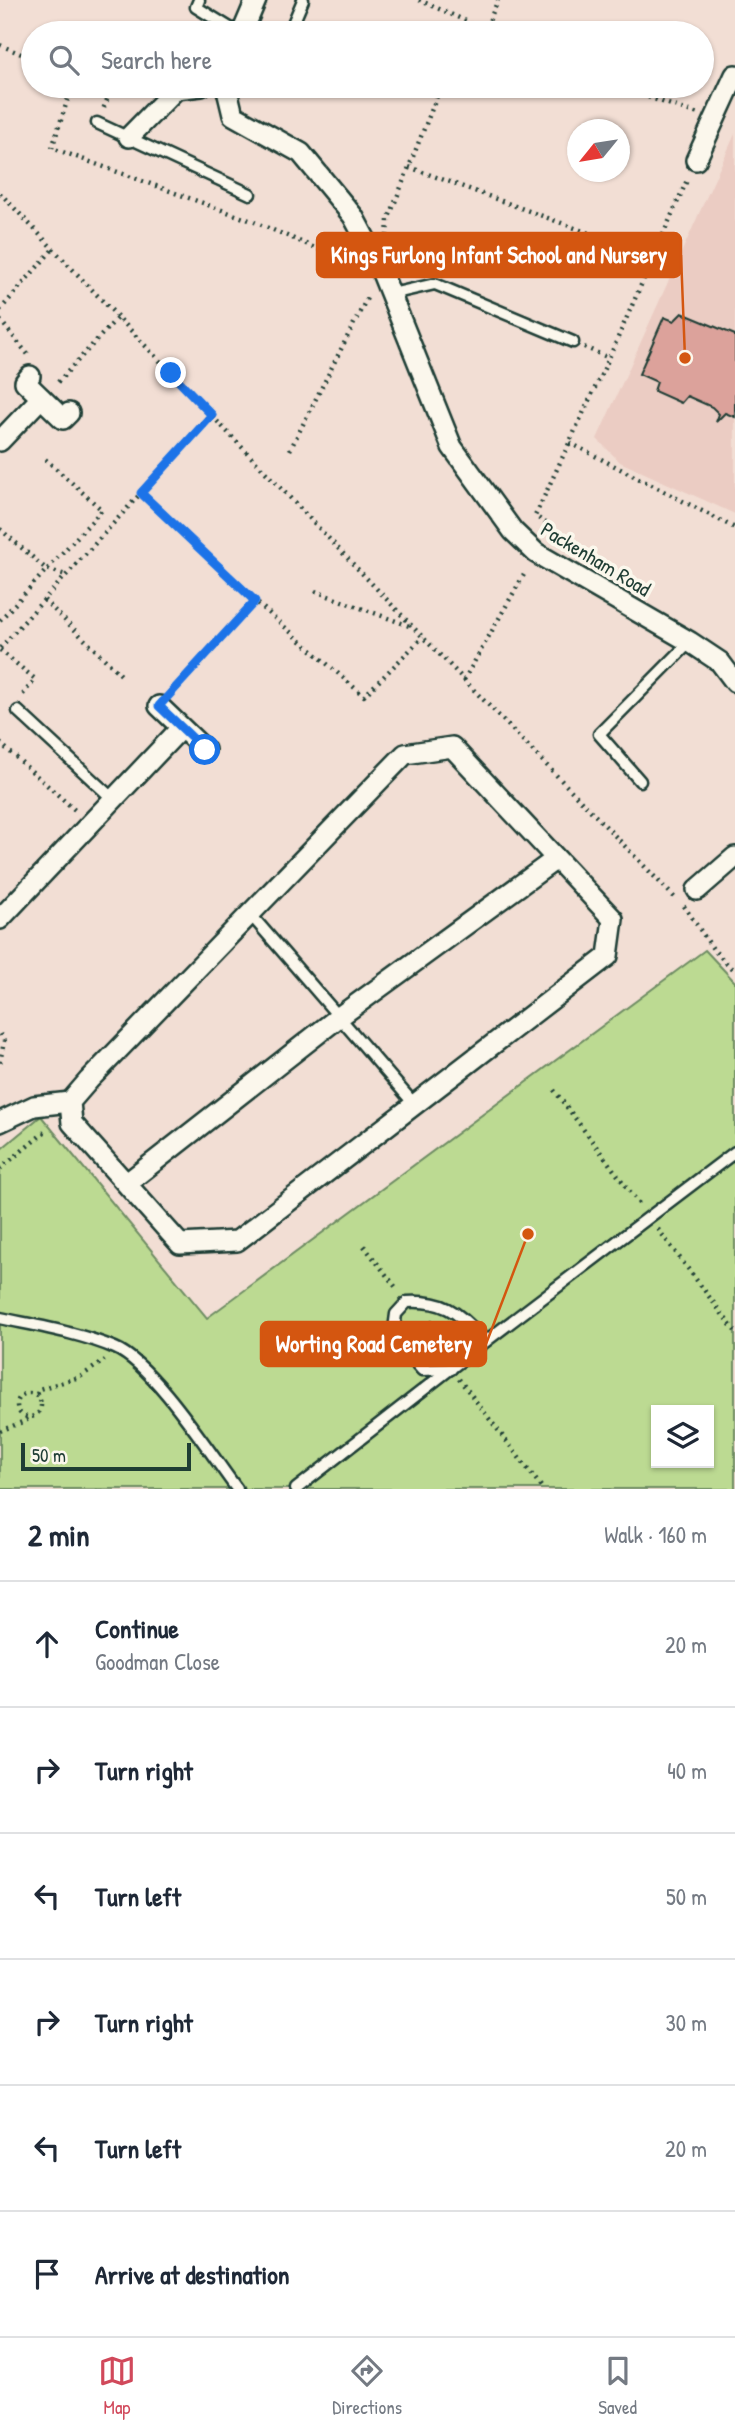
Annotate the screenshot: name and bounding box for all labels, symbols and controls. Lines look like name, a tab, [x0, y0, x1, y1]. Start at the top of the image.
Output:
search box	[21, 21, 714, 98]
icon: search	[45, 41, 83, 79]
text: Search here	[101, 42, 212, 77]
north arrow	[567, 119, 630, 182]
callout: Kings Furlong Infant School and Nursery	[317, 233, 681, 277]
text: Kings Furlong Infant School and Nursery	[331, 239, 667, 271]
route end	[155, 357, 186, 388]
street label: Packenham Road	[536, 515, 656, 603]
route start	[189, 734, 220, 765]
callout: Worting Road Cemetery	[261, 1322, 486, 1366]
text: Worting Road Cemetery	[276, 1328, 473, 1360]
map controls	[651, 1405, 714, 1468]
button: layers	[651, 1405, 714, 1468]
scale bar	[21, 1440, 191, 1472]
text: 50 m	[32, 1442, 66, 1468]
text: 2 min	[28, 1515, 90, 1555]
text: Walk · 160 m	[604, 1519, 707, 1550]
text: Continue	[95, 1611, 179, 1646]
icon: ahead	[28, 1625, 66, 1663]
text: 20 m	[665, 1629, 707, 1660]
text: Goodman Close	[95, 1646, 220, 1677]
icon: right	[28, 1751, 66, 1789]
text: Turn right	[95, 1753, 193, 1788]
text: 40 m	[667, 1755, 707, 1786]
icon: left	[28, 1877, 66, 1915]
text: Turn left	[95, 1879, 181, 1914]
text: 50 m	[666, 1881, 707, 1912]
icon: right	[28, 2003, 66, 2041]
text: Turn right	[95, 2005, 193, 2040]
text: 30 m	[665, 2007, 707, 2038]
icon: left	[28, 2129, 66, 2167]
text: Turn left	[95, 2131, 181, 2166]
text: 20 m	[665, 2133, 707, 2164]
icon: arrive	[28, 2255, 66, 2293]
text: Arrive at destination	[95, 2257, 290, 2292]
tab: Map	[98, 2352, 136, 2420]
tab: Directions	[332, 2352, 402, 2420]
tab: Saved	[598, 2352, 637, 2420]

